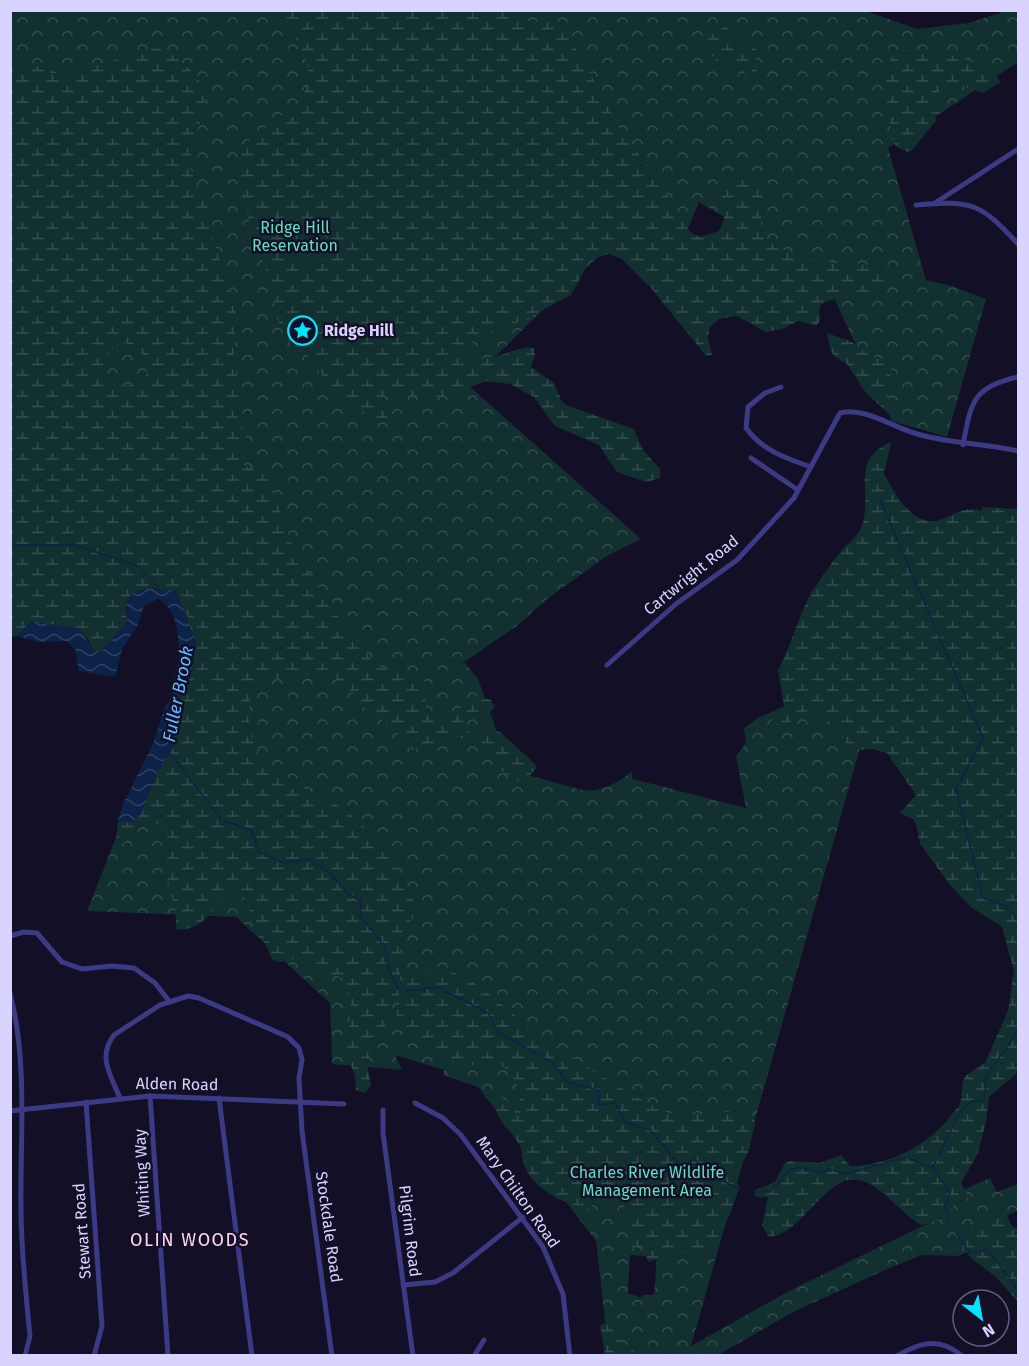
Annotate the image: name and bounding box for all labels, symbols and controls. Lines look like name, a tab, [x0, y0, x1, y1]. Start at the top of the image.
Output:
park label: Ridge Hill Reservation	[252, 218, 338, 255]
place icon: Ridge Hill	[287, 314, 319, 346]
place label: Ridge Hill	[324, 321, 394, 340]
street label: Cartwright Road	[640, 531, 742, 619]
water label: Fuller Brook	[158, 644, 198, 744]
street label: Alden Road	[136, 1074, 218, 1094]
street label: Whiting Way	[130, 1128, 154, 1218]
street label: Mary Chilton Road	[472, 1132, 564, 1252]
park label: Charles River Wildlife Management Area	[570, 1163, 724, 1200]
street label: Stockdale Road	[312, 1170, 346, 1284]
street label: Stewart Road	[69, 1182, 95, 1280]
street label: Pilgrim Road	[395, 1184, 425, 1278]
district label: OLIN WOODS	[130, 1229, 250, 1251]
north arrow	[951, 1288, 1011, 1348]
text: N	[979, 1320, 998, 1341]

